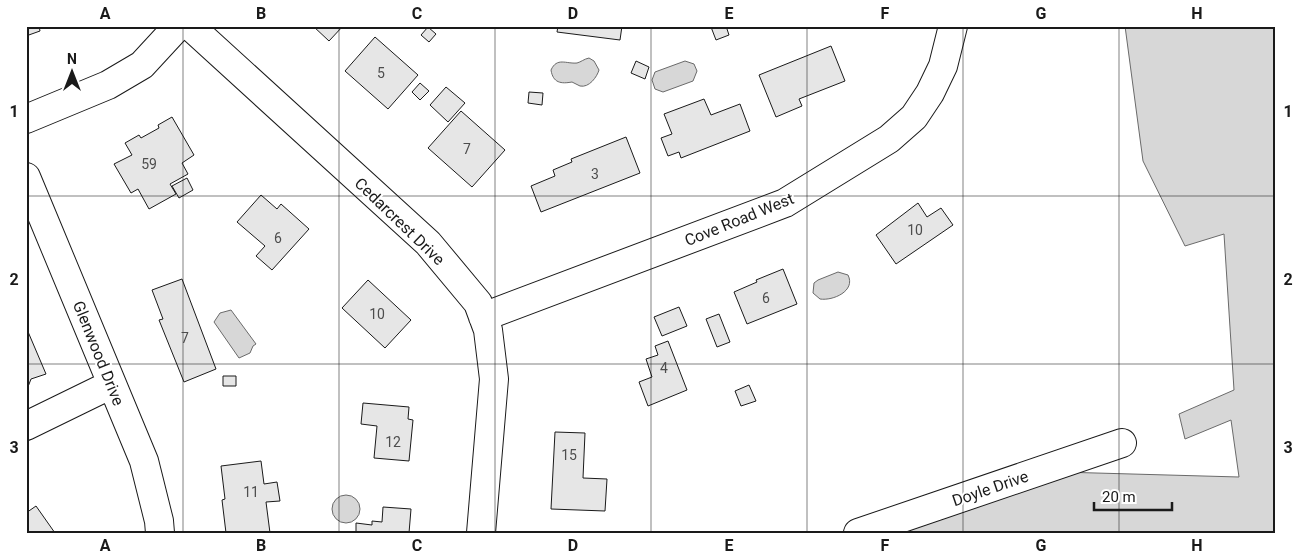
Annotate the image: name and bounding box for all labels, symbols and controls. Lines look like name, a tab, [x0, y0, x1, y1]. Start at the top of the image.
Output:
text: A	[100, 4, 111, 23]
text: B	[256, 4, 266, 23]
text: C	[412, 4, 422, 23]
text: D	[568, 4, 578, 23]
text: E	[725, 4, 734, 23]
text: F	[881, 4, 890, 23]
text: G	[1036, 4, 1047, 23]
text: H	[1191, 4, 1203, 23]
north arrow	[48, 48, 98, 98]
text: N	[67, 51, 77, 67]
house number: 5	[377, 65, 385, 81]
text: 1	[9, 102, 19, 121]
text: 1	[1283, 102, 1293, 121]
house number: 7	[463, 141, 471, 157]
house number: 59	[141, 156, 157, 172]
house number: 3	[591, 166, 599, 182]
street label: Cedarcrest Drive	[351, 174, 448, 269]
street label: Cove Road West	[682, 189, 797, 250]
house number: 10	[907, 222, 923, 238]
house number: 6	[274, 230, 282, 246]
text: 2	[9, 270, 19, 289]
text: 2	[1283, 270, 1293, 289]
house number: 6	[762, 290, 770, 306]
street label: Glenwood Drive	[69, 298, 128, 408]
house number: 10	[369, 306, 385, 322]
house number: 7	[181, 330, 189, 346]
house number: 4	[660, 360, 668, 376]
house number: 12	[385, 434, 401, 450]
text: 3	[9, 438, 19, 457]
text: 3	[1283, 438, 1293, 457]
house number: 15	[561, 447, 577, 463]
street label: Doyle Drive	[950, 467, 1031, 510]
scale bar	[1094, 479, 1172, 511]
house number: 11	[243, 484, 259, 500]
text: 20 m	[1102, 488, 1136, 506]
text: A	[100, 536, 111, 555]
text: B	[256, 536, 266, 555]
text: C	[412, 536, 422, 555]
text: D	[568, 536, 578, 555]
text: E	[725, 536, 734, 555]
text: F	[881, 536, 890, 555]
text: G	[1036, 536, 1047, 555]
text: H	[1191, 536, 1203, 555]

